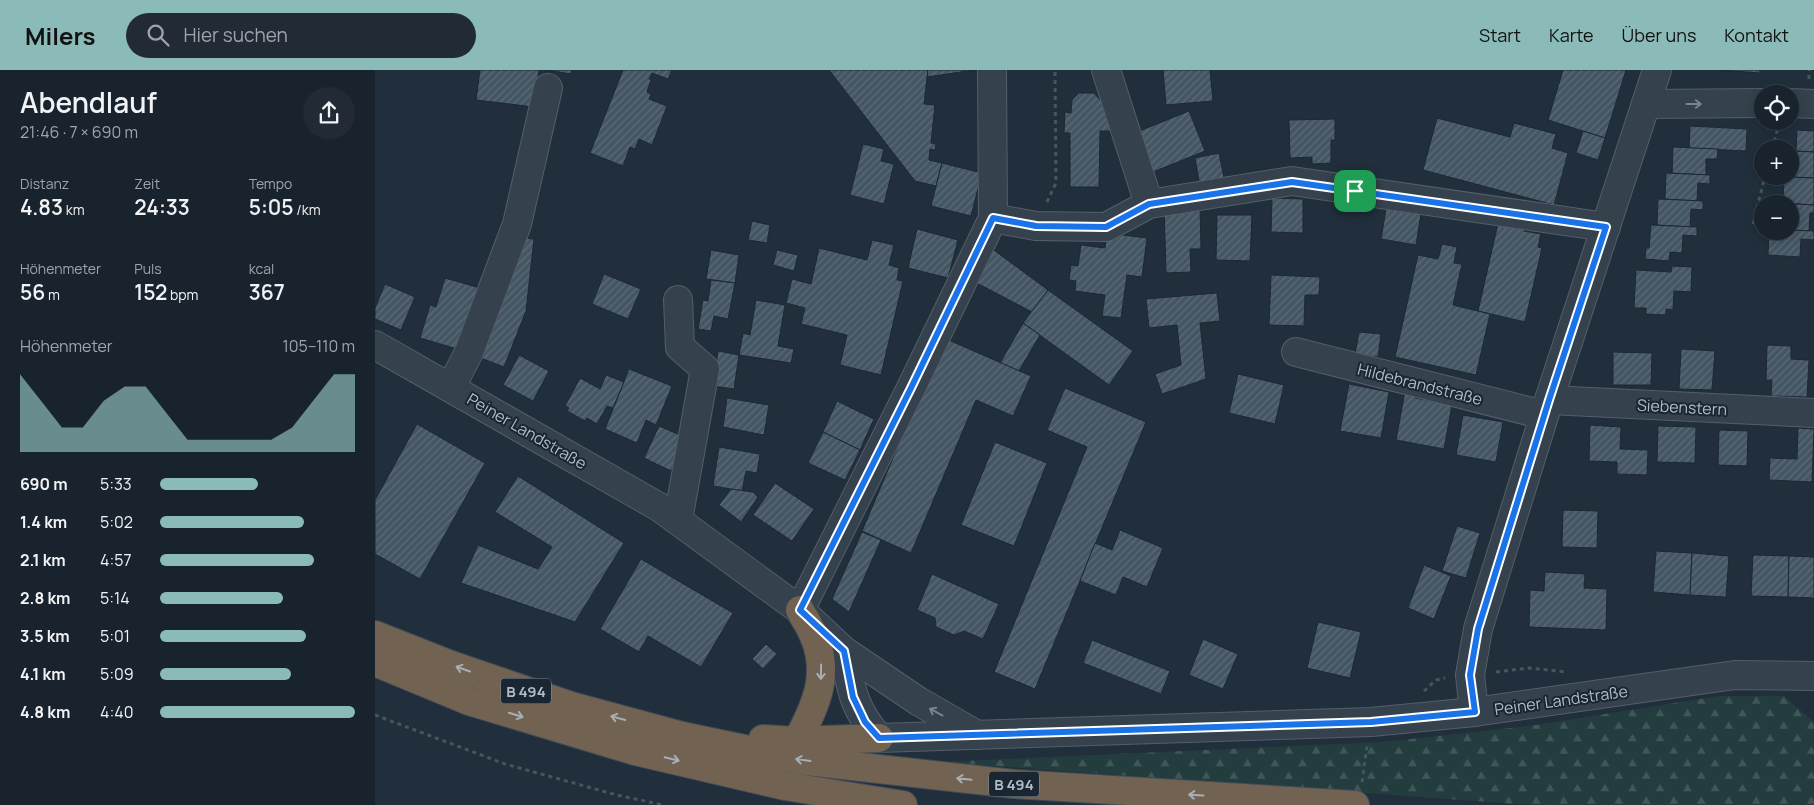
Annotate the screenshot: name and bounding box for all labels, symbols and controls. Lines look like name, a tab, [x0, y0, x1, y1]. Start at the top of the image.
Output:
search box	[126, 13, 476, 58]
text: Milers	[25, 19, 96, 52]
icon: search	[144, 21, 172, 49]
text: Hier suchen	[184, 22, 288, 48]
text: Start	[1479, 23, 1521, 47]
text: Karte	[1549, 23, 1594, 47]
text: Über uns	[1622, 23, 1696, 47]
text: Kontakt	[1724, 23, 1789, 47]
text: Abendlauf	[20, 83, 157, 121]
map controls	[1754, 85, 1799, 240]
button: locate	[1754, 85, 1799, 130]
button: share	[303, 87, 355, 139]
one-way arrow	[1686, 99, 1702, 109]
text: 21:46 · 7 × 690 m	[20, 121, 138, 143]
button: +	[1754, 140, 1799, 185]
pin	[1334, 170, 1376, 212]
text: Distanz	[20, 174, 69, 193]
text: Zeit	[134, 174, 160, 193]
text: Tempo	[249, 174, 292, 193]
icon: arrive	[1341, 177, 1369, 205]
text: 4.83	[20, 193, 63, 221]
text: 24:33	[134, 193, 190, 221]
text: 5:05	[249, 193, 294, 221]
button: −	[1754, 195, 1799, 240]
text: km	[63, 200, 85, 219]
text: /km	[294, 200, 321, 219]
text: Höhenmeter	[20, 259, 101, 278]
text: Puls	[134, 259, 162, 278]
text: kcal	[249, 259, 274, 278]
text: 56	[20, 278, 45, 306]
text: 152	[134, 278, 167, 306]
text: 367	[249, 278, 285, 306]
text: m	[45, 285, 60, 304]
text: bpm	[167, 285, 198, 304]
text: Höhenmeter	[20, 335, 113, 357]
text: 105–110 m	[282, 335, 355, 357]
street label: Hildebrandstraße	[1355, 358, 1485, 410]
street label: Peiner Landstraße	[463, 388, 591, 474]
street label: Siebenstern	[1636, 394, 1728, 420]
text: 690 m	[20, 473, 68, 495]
text: 5:33	[100, 473, 132, 495]
text: 1.4 km	[20, 511, 67, 533]
text: 5:02	[100, 511, 133, 533]
text: 2.1 km	[20, 549, 66, 571]
text: 4:57	[100, 549, 132, 571]
text: 2.8 km	[20, 587, 70, 609]
text: 5:14	[100, 587, 130, 609]
text: 3.5 km	[20, 625, 70, 647]
text: 5:01	[100, 625, 130, 647]
text: 4.1 km	[20, 663, 66, 685]
text: 5:09	[100, 663, 134, 685]
one-way arrow	[816, 663, 825, 679]
one-way arrow	[455, 664, 471, 673]
road number: B 494	[501, 678, 551, 704]
street label: Peiner Landstraße	[1493, 680, 1629, 720]
text: 4.8 km	[20, 701, 70, 723]
text: 4:40	[100, 701, 133, 723]
one-way arrow	[929, 707, 944, 717]
one-way arrow	[507, 711, 523, 721]
one-way arrow	[610, 713, 626, 723]
one-way arrow	[664, 755, 680, 764]
one-way arrow	[795, 755, 811, 765]
road number: B 494	[989, 772, 1039, 796]
one-way arrow	[956, 774, 972, 784]
one-way arrow	[1188, 791, 1204, 800]

